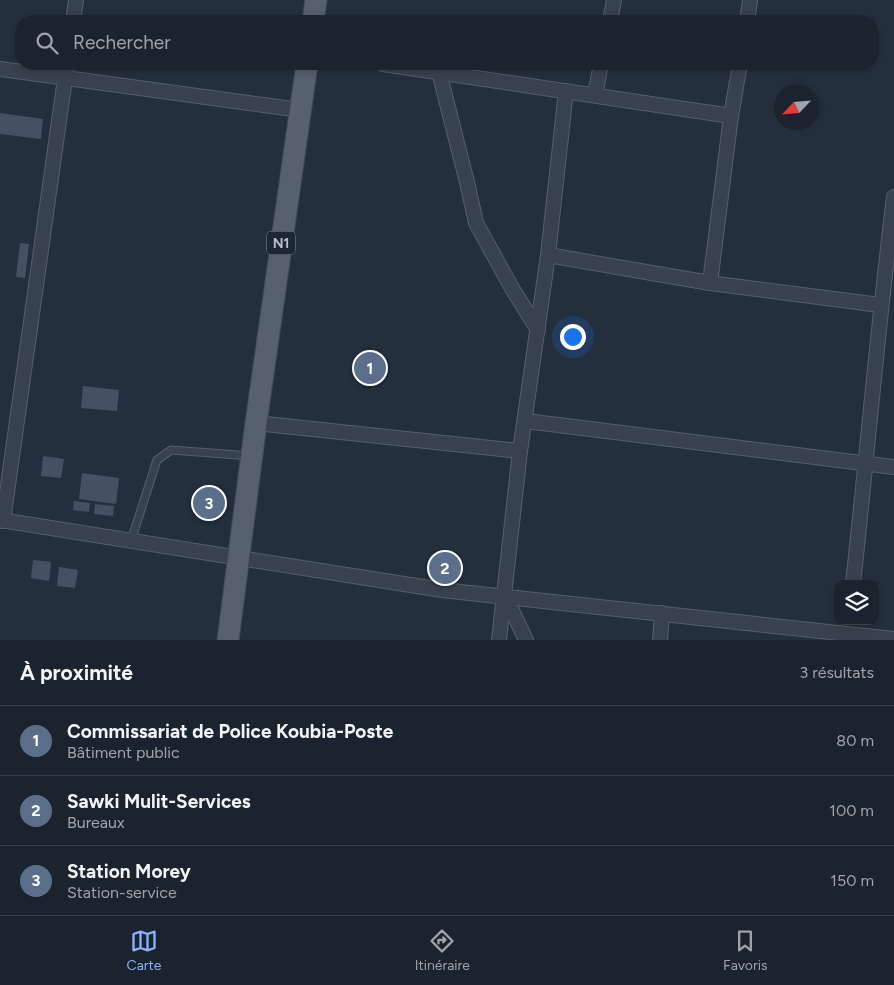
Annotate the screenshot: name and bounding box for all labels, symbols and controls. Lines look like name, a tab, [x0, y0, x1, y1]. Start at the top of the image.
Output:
search box	[15, 15, 879, 70]
icon: search	[33, 29, 61, 57]
text: Rechercher	[73, 31, 171, 54]
north arrow	[774, 85, 819, 130]
road number: N1	[267, 232, 295, 254]
your location	[560, 324, 586, 350]
pin: 1	[354, 349, 386, 387]
pin: 3	[193, 484, 225, 522]
pin: 2	[429, 549, 461, 587]
map controls	[834, 580, 879, 625]
button: layers	[834, 580, 879, 625]
text: À proximité	[20, 660, 133, 685]
text: 3 résultats	[800, 663, 874, 682]
text: Commissariat de Police Koubia-Poste	[67, 720, 393, 743]
text: 1	[33, 731, 39, 750]
text: 80 m	[836, 731, 874, 750]
text: Bâtiment public	[67, 743, 180, 762]
text: Sawki Mulit-Services	[67, 790, 251, 813]
text: 2	[31, 801, 41, 820]
text: 100 m	[829, 801, 874, 820]
text: Bureaux	[67, 813, 125, 832]
text: Station Morey	[67, 860, 191, 883]
text: 3	[32, 871, 40, 890]
text: 150 m	[830, 871, 874, 890]
text: Station-service	[67, 883, 177, 902]
tab: Carte	[127, 927, 161, 974]
tab: Itinéraire	[415, 927, 470, 974]
tab: Favoris	[723, 927, 767, 974]

